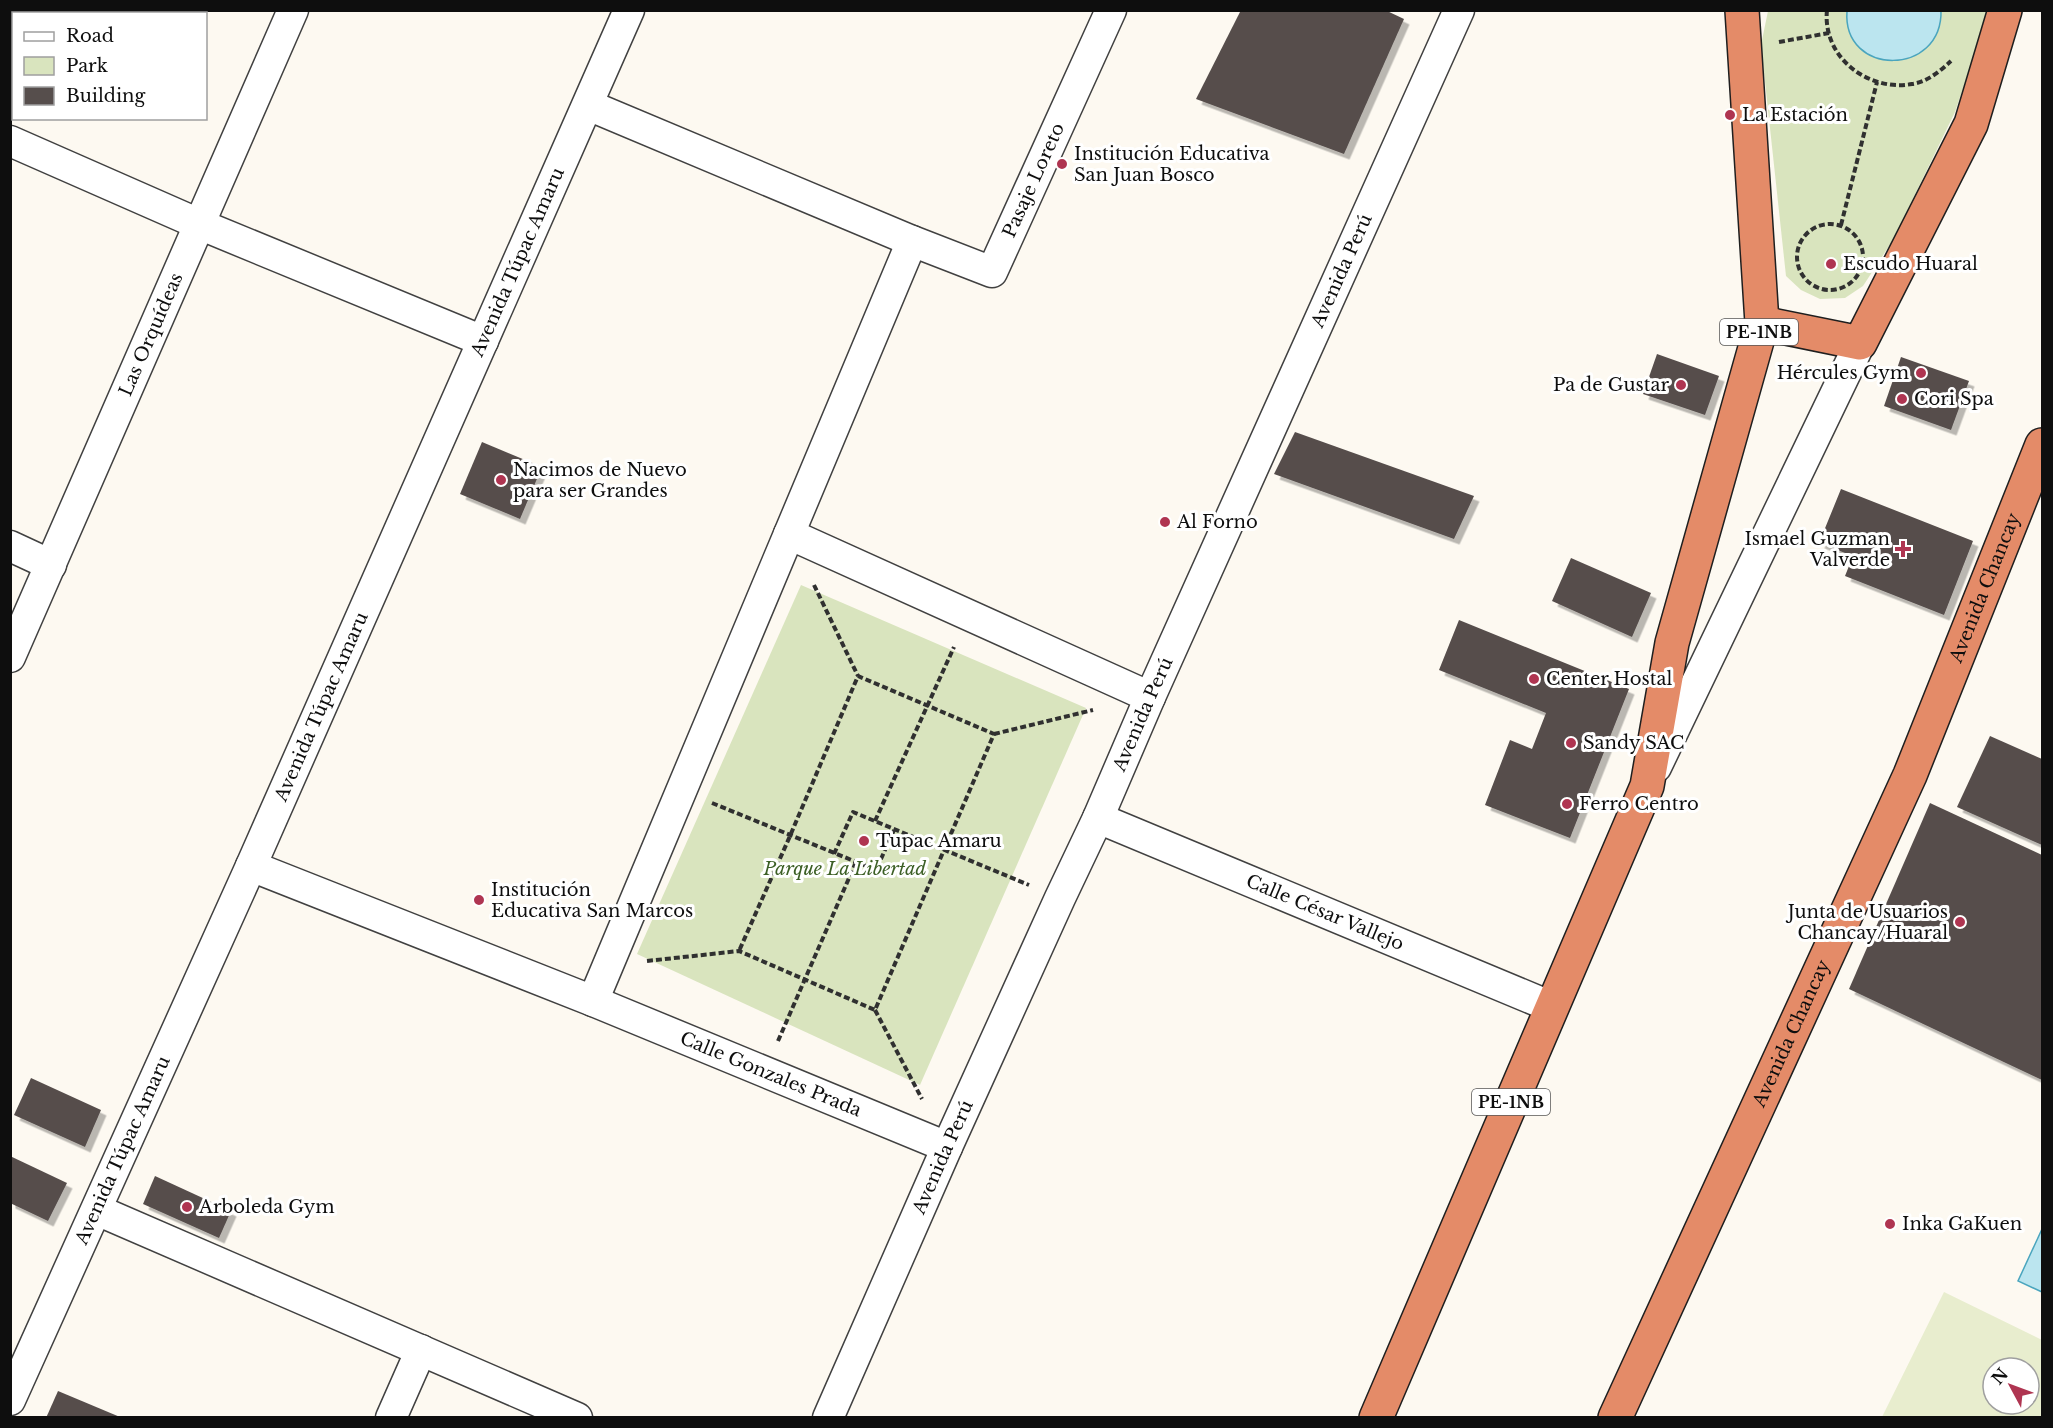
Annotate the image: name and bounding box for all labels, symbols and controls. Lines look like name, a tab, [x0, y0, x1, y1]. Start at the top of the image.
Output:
legend	[12, 12, 207, 120]
text: Road	[66, 25, 114, 47]
text: Park	[66, 55, 108, 77]
text: Building	[66, 85, 145, 107]
place label: La Estación	[1742, 104, 1848, 126]
marker: La Estación	[1723, 108, 1737, 122]
street label: Pasaje Loreto	[998, 119, 1069, 241]
place label: Institución Educativa San Juan Bosco	[1074, 143, 1270, 186]
marker: Institución Educativa San Juan Bosco	[1055, 157, 1069, 171]
street label: Avenida Túpac Amaru	[466, 164, 569, 361]
street label: Avenida Perú	[1306, 211, 1377, 332]
place label: Escudo Huaral	[1843, 253, 1978, 275]
marker: Escudo Huaral	[1824, 257, 1838, 271]
street label: Las Orquídeas	[114, 269, 188, 400]
road number: PE-1NB	[1720, 319, 1798, 345]
place label: Hércules Gym	[1777, 362, 1909, 384]
marker: Hércules Gym	[1914, 366, 1928, 380]
place label: Pa de Gustar	[1553, 374, 1669, 396]
marker: Pa de Gustar	[1674, 378, 1688, 392]
place label: Cori Spa	[1914, 388, 1994, 410]
marker: Cori Spa	[1895, 392, 1909, 406]
place label: Nacimos de Nuevo para ser Grandes	[513, 459, 687, 502]
marker: Nacimos de Nuevo para ser Grandes	[494, 473, 508, 487]
street label: Avenida Chancay	[1945, 509, 2025, 667]
place label: Al Forno	[1176, 511, 1258, 533]
marker: Al Forno	[1158, 515, 1172, 529]
place label: Ismael Guzman Valverde	[1744, 528, 1890, 571]
marker: Ismael Guzman Valverde	[1894, 540, 1912, 558]
street label: Avenida Túpac Amaru	[270, 609, 373, 806]
street label: Avenida Perú	[1108, 654, 1177, 776]
place label: Center Hostal	[1546, 668, 1672, 690]
marker: Center Hostal	[1527, 672, 1541, 686]
place label: Sandy SAC	[1583, 732, 1684, 754]
marker: Sandy SAC	[1564, 736, 1578, 750]
place label: Ferro Centro	[1579, 793, 1699, 815]
marker: Ferro Centro	[1560, 797, 1574, 811]
place label: Tupac Amaru	[876, 830, 1002, 852]
marker: Tupac Amaru	[857, 834, 871, 848]
park label: Parque La Libertad	[763, 858, 927, 880]
street label: Calle César Vallejo	[1243, 870, 1407, 955]
place label: Institución Educativa San Marcos	[491, 879, 693, 922]
marker: Institución Educativa San Marcos	[472, 893, 486, 907]
place label: Junta de Usuarios Chancay/Huaral	[1786, 901, 1948, 944]
marker: Junta de Usuarios Chancay/Huaral	[1953, 915, 1967, 929]
street label: Avenida Chancay	[1748, 956, 1835, 1111]
street label: Calle Gonzales Prada	[677, 1027, 865, 1122]
street label: Avenida Túpac Amaru	[70, 1052, 175, 1249]
road number: PE-1NB	[1472, 1089, 1550, 1115]
street label: Avenida Perú	[908, 1097, 978, 1218]
place label: Arboleda Gym	[198, 1196, 335, 1218]
marker: Arboleda Gym	[180, 1200, 194, 1214]
place label: Inka GaKuen	[1902, 1213, 2022, 1235]
marker: Inka GaKuen	[1883, 1217, 1897, 1231]
north arrow	[1981, 1356, 2041, 1416]
text: N	[1987, 1364, 2012, 1388]

